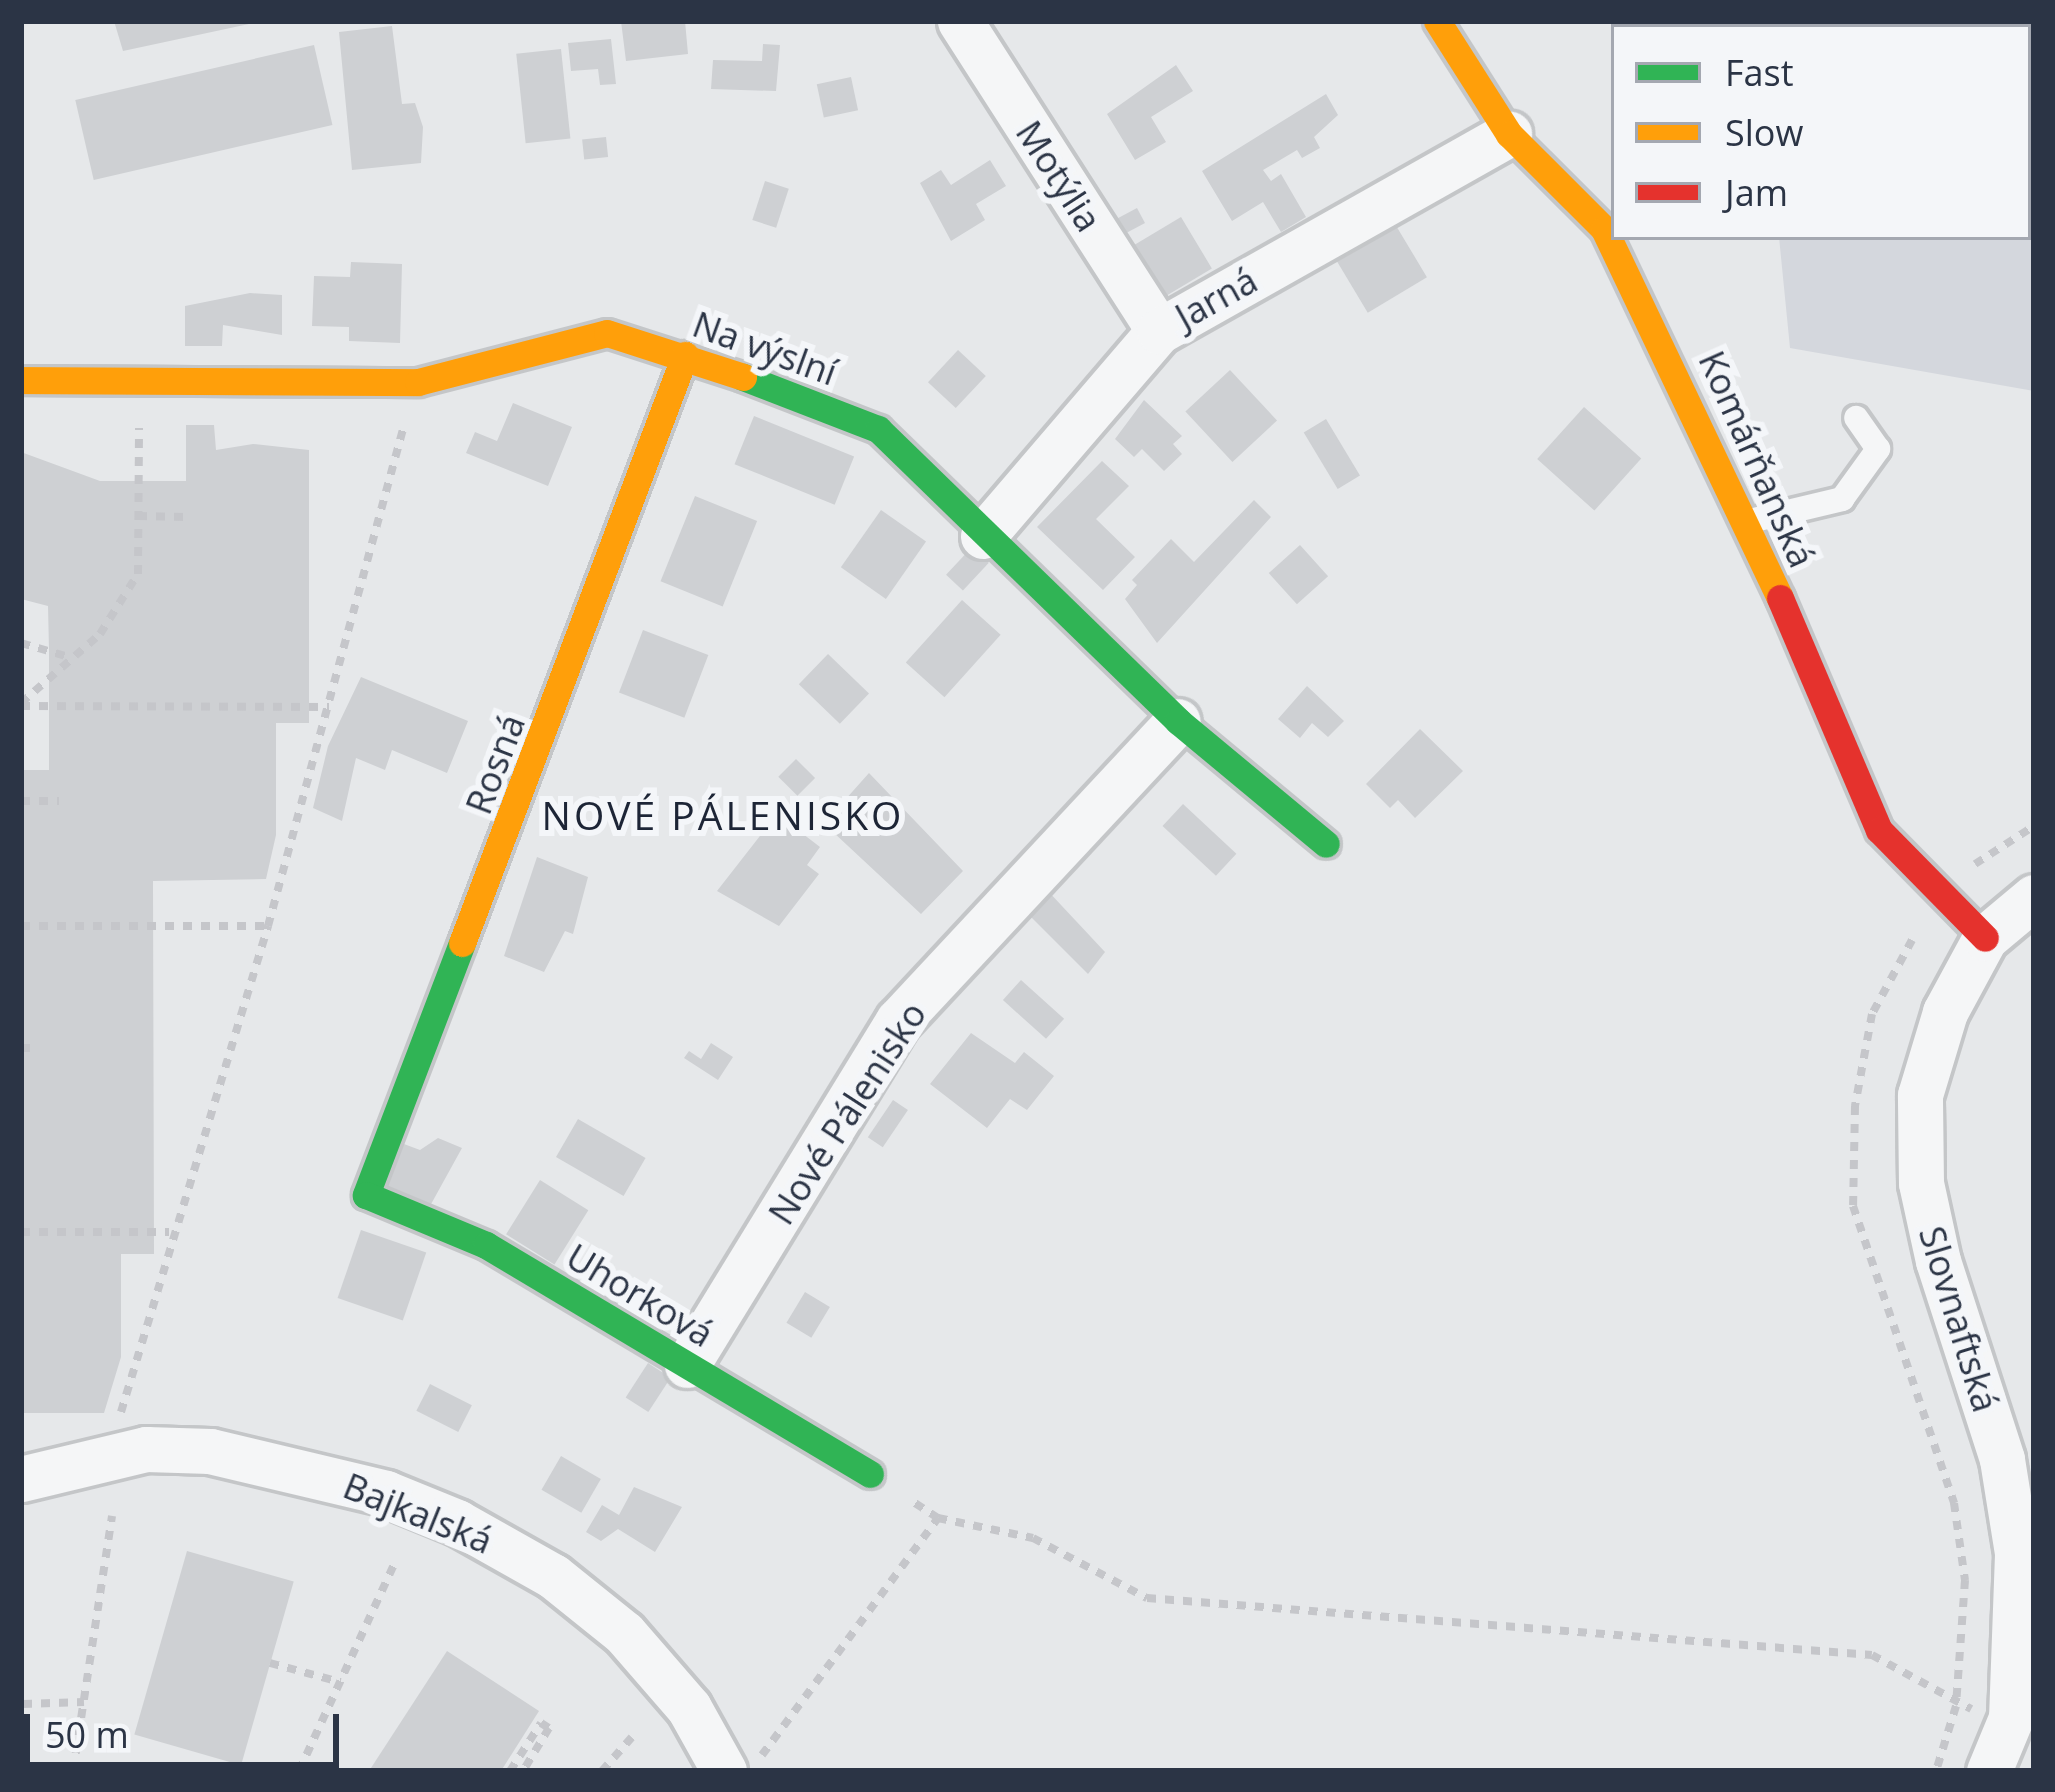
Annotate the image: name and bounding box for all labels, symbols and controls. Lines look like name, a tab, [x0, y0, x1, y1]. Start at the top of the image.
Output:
legend	[1611, 24, 2031, 240]
text: Fast	[1725, 48, 1794, 97]
text: Slow	[1725, 108, 1803, 157]
street label: Motýlia	[1007, 113, 1111, 239]
text: Jam	[1725, 168, 1788, 217]
street label: Jarná	[1168, 258, 1264, 338]
street label: Na výslní	[687, 302, 843, 394]
street label: Komárňanská	[1690, 344, 1824, 574]
street label: Rosná	[456, 708, 534, 820]
district label: NOVÉ PÁLENISKO	[542, 792, 904, 838]
street label: Nové Pálenisko	[759, 994, 935, 1232]
street label: Slovnaftská	[1910, 1221, 2008, 1417]
street label: Uhorková	[559, 1234, 721, 1356]
street label: Bajkalská	[337, 1464, 499, 1562]
scale bar	[30, 1690, 345, 1764]
text: 50 m	[45, 1710, 129, 1759]

